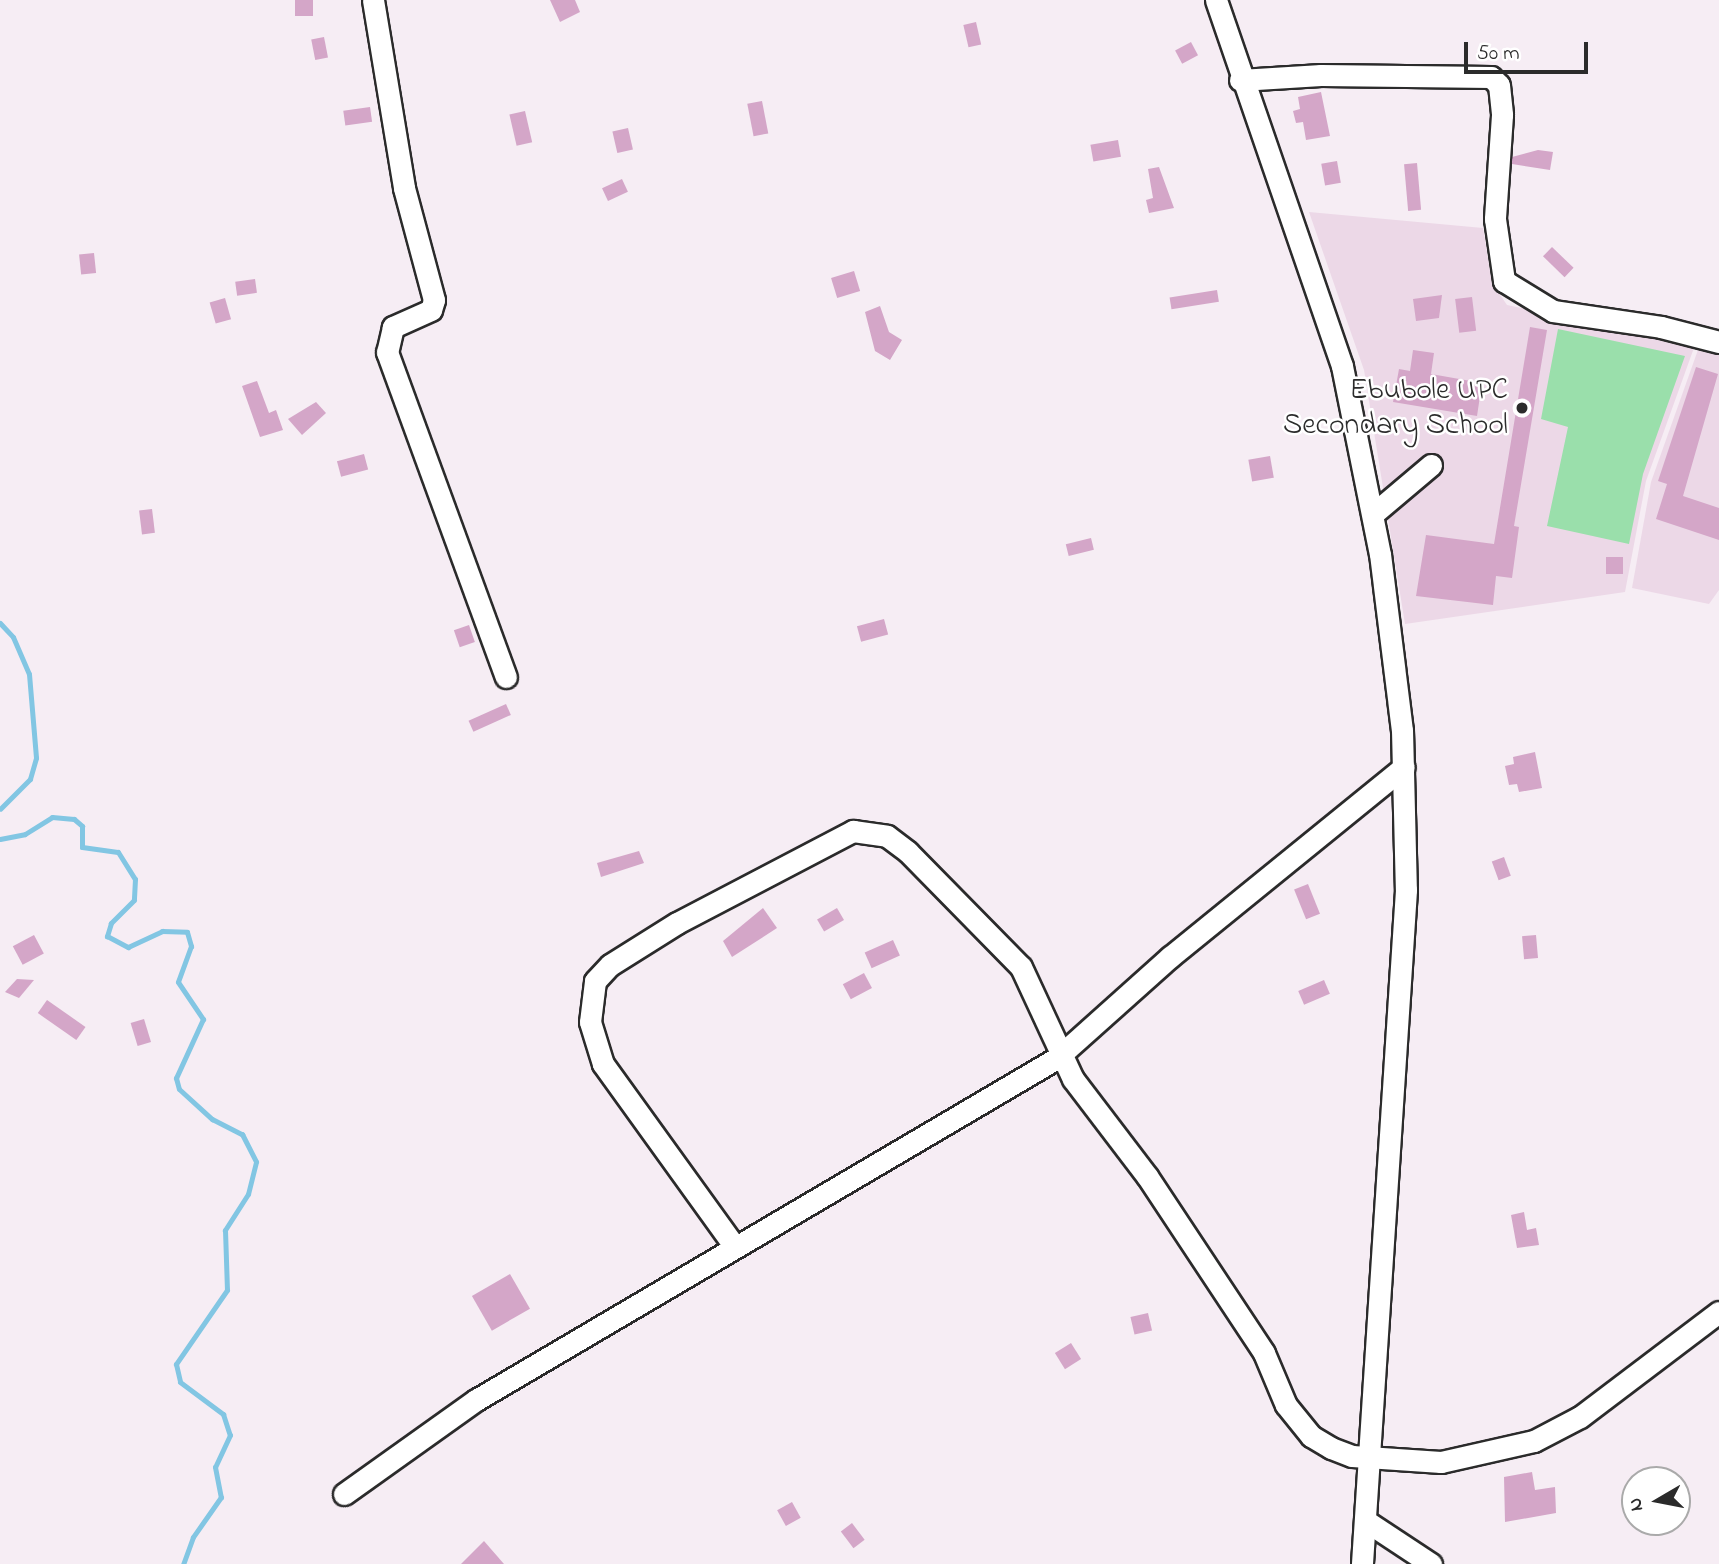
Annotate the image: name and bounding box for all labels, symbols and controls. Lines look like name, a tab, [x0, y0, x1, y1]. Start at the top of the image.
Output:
scale bar	[1467, 28, 1591, 72]
text: 50 m	[1477, 39, 1520, 69]
place label: Ebubole UPC Secondary School	[1283, 373, 1508, 444]
marker: Ebubole UPC Secondary School	[1514, 400, 1530, 416]
north arrow	[1621, 1466, 1691, 1536]
text: N	[1622, 1496, 1651, 1513]

